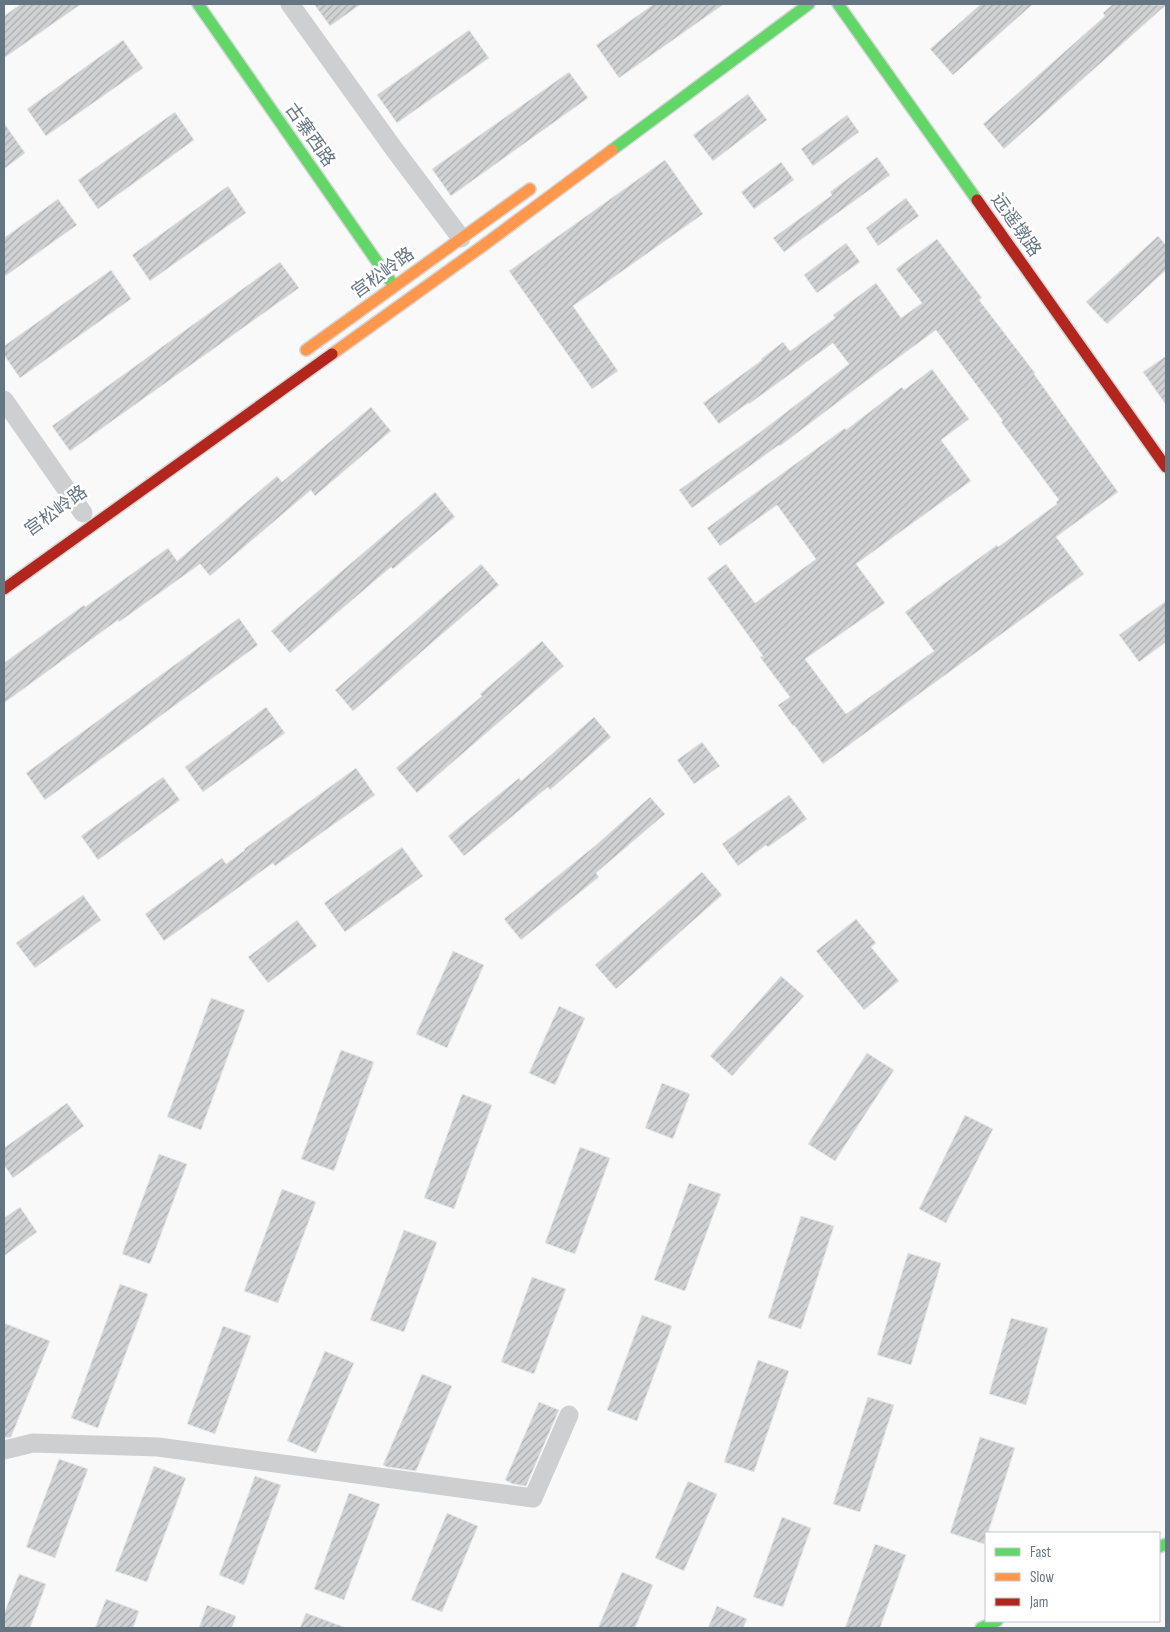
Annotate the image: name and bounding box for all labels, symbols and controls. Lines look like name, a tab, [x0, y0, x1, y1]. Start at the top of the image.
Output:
street label: 古寨西路	[281, 99, 339, 171]
street label: 远遥墩路	[987, 189, 1045, 261]
street label: 宫松岭路	[348, 243, 418, 303]
street label: 宫松岭路	[21, 481, 91, 541]
legend	[985, 1532, 1160, 1622]
text: Fast	[1030, 1543, 1052, 1562]
text: Slow	[1030, 1568, 1054, 1587]
text: Jam	[1029, 1593, 1048, 1612]

